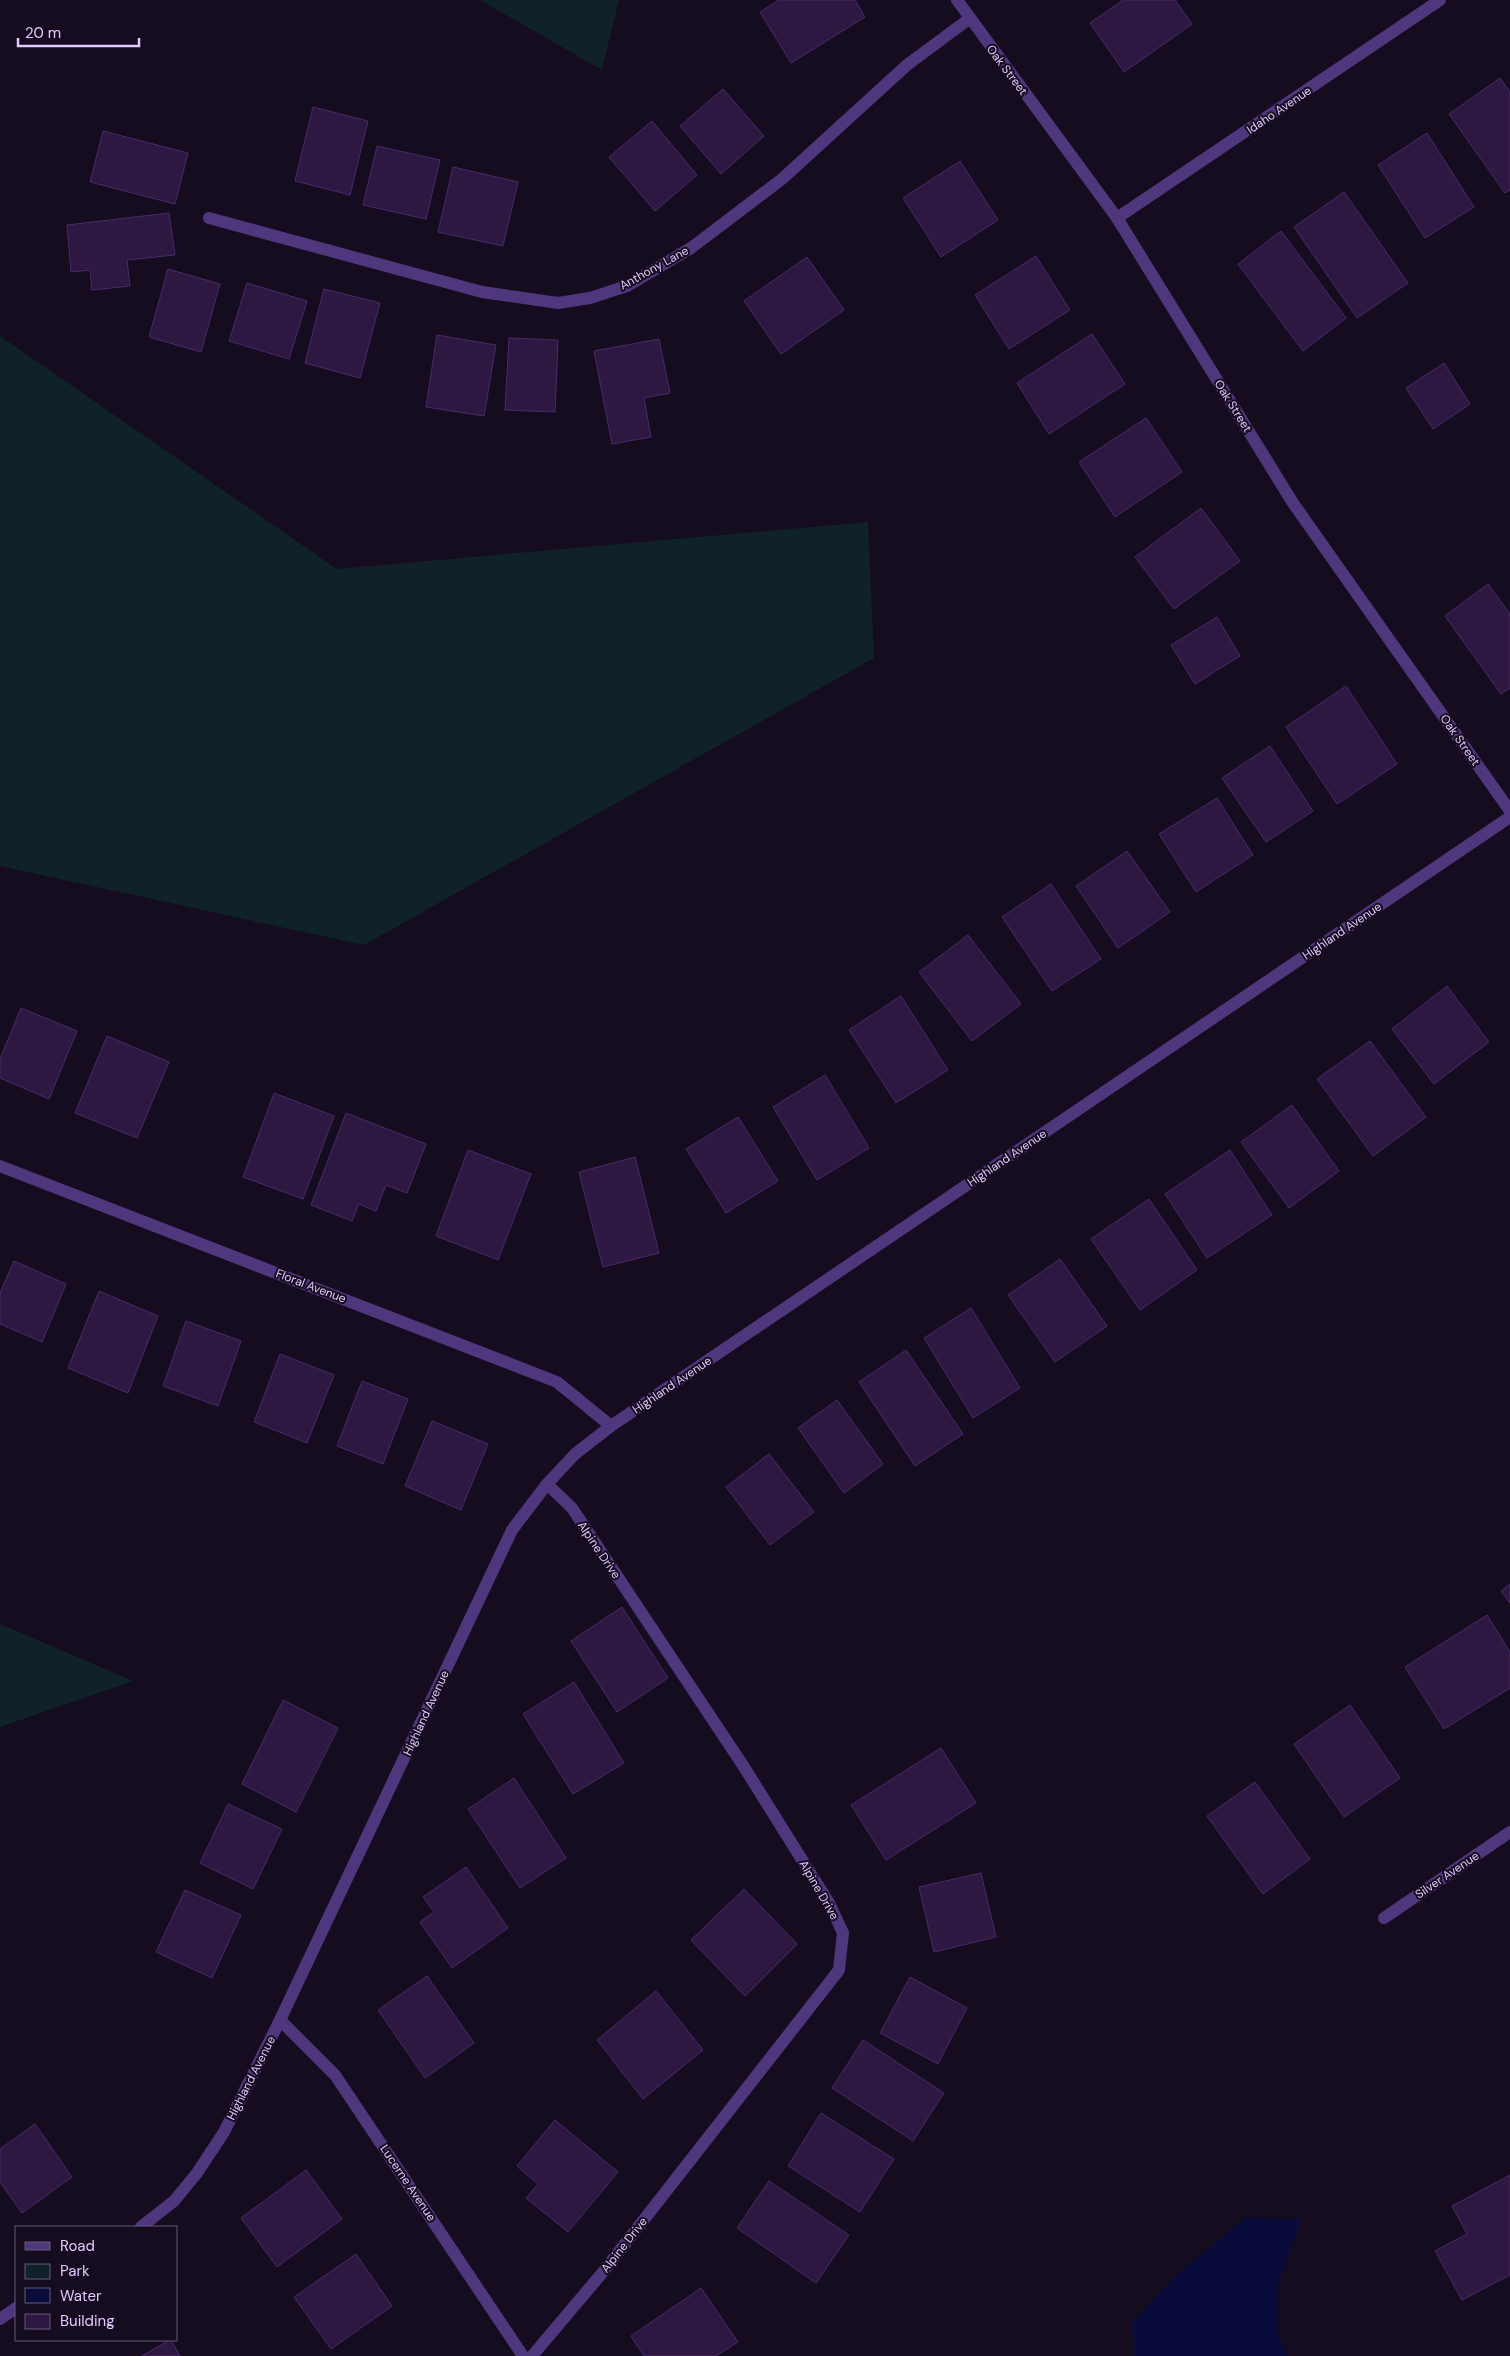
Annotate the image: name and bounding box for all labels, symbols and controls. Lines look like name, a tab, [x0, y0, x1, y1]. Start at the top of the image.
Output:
scale bar	[18, 15, 139, 47]
text: 20 m	[25, 23, 61, 43]
street label: Oak Street	[983, 42, 1031, 99]
street label: Idaho Avenue	[1243, 82, 1315, 138]
street label: Anthony Lane	[617, 242, 692, 294]
street label: Oak Street	[1211, 377, 1256, 436]
street label: Oak Street	[1437, 711, 1484, 769]
street label: Highland Avenue	[1299, 898, 1385, 963]
street label: Highland Avenue	[964, 1125, 1050, 1190]
street label: Floral Avenue	[274, 1265, 348, 1307]
street label: Highland Avenue	[629, 1352, 715, 1417]
street label: Alpine Drive	[574, 1518, 624, 1582]
street label: Highland Avenue	[399, 1668, 453, 1758]
street label: Silver Avenue	[1412, 1848, 1482, 1902]
street label: Alpine Drive	[795, 1857, 843, 1923]
street label: Highland Avenue	[223, 2033, 279, 2123]
street label: Lucerne Avenue	[376, 2142, 440, 2225]
street label: Alpine Drive	[597, 2214, 651, 2276]
legend	[15, 2226, 178, 2341]
text: Road	[60, 2236, 95, 2256]
text: Park	[60, 2261, 90, 2281]
text: Water	[60, 2286, 102, 2306]
text: Building	[60, 2311, 115, 2331]

